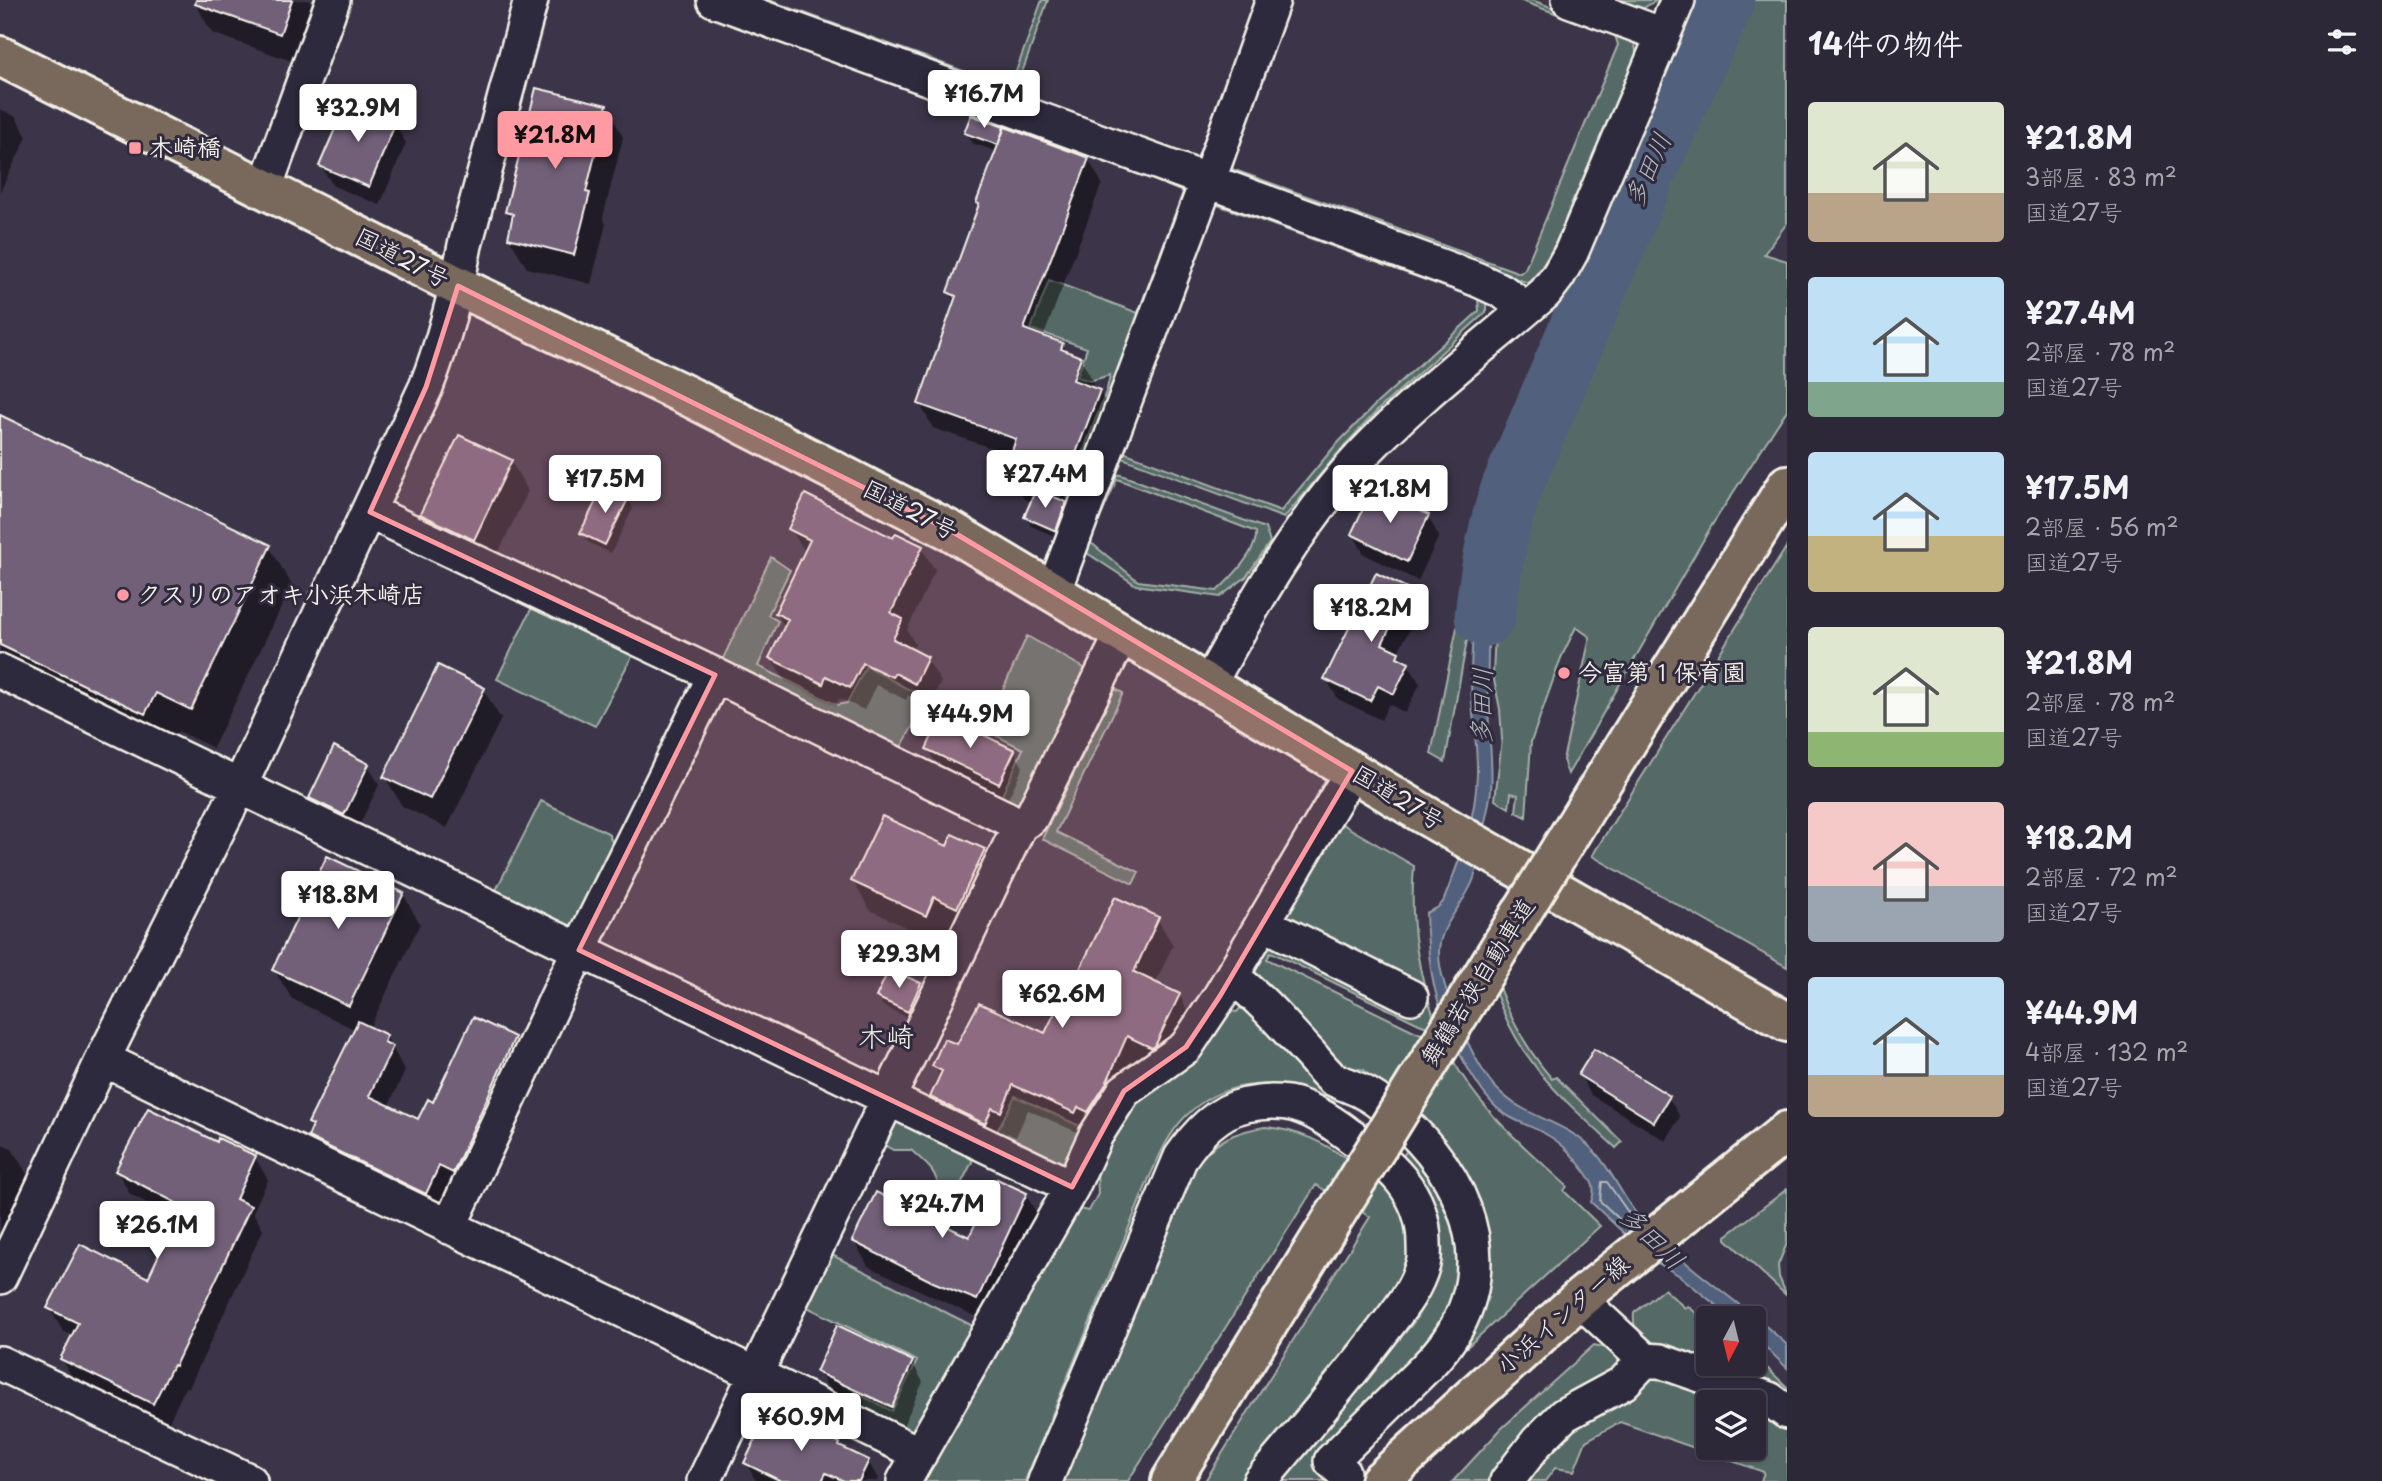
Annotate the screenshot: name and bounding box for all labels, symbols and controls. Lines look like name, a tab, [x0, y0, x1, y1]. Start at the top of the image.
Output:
text: 14件の物件	[1808, 20, 1963, 65]
icon: filters	[2323, 23, 2361, 61]
pin: ¥16.7M	[927, 71, 1041, 130]
text: ¥16.7M	[944, 75, 1024, 110]
pin: ¥32.9M	[301, 85, 415, 144]
text: ¥32.9M	[315, 89, 401, 124]
pin: ¥21.8M	[498, 111, 612, 171]
text: ¥21.8M	[2025, 114, 2133, 159]
text: ¥21.8M	[514, 116, 596, 151]
water label: 多田川	[1613, 126, 1680, 213]
place label: 木崎橋	[149, 128, 221, 164]
icon: home	[1864, 130, 1948, 214]
marker: 木崎橋	[127, 140, 143, 156]
text: 3部屋 · 83 m²	[2025, 159, 2177, 194]
text: 国道27号	[2025, 194, 2123, 229]
street label: 国道27号	[349, 217, 457, 295]
text: ¥27.4M	[2025, 289, 2136, 334]
icon: home	[1864, 305, 1948, 389]
text: 2部屋 · 78 m²	[2025, 334, 2175, 369]
text: 国道27号	[2025, 369, 2123, 404]
pin: ¥27.4M	[988, 450, 1102, 510]
text: ¥27.4M	[1003, 455, 1087, 490]
pin: ¥17.5M	[548, 456, 662, 515]
text: ¥17.5M	[565, 460, 645, 495]
text: ¥17.5M	[2025, 464, 2130, 509]
pin: ¥21.8M	[1333, 466, 1447, 525]
street label: 国道27号	[857, 469, 965, 547]
text: ¥21.8M	[1349, 470, 1431, 505]
icon: home	[1864, 480, 1948, 564]
text: 2部屋 · 56 m²	[2025, 509, 2179, 544]
text: 国道27号	[2025, 544, 2123, 579]
place label: クスリのアオキ小浜木崎店	[137, 575, 425, 611]
pin: ¥18.2M	[1314, 584, 1428, 644]
marker: クスリのアオキ小浜木崎店	[115, 587, 131, 603]
text: ¥18.2M	[1330, 589, 1412, 624]
text: ¥21.8M	[2025, 639, 2133, 684]
place label: 今富第１保育園	[1578, 653, 1746, 689]
icon: home	[1864, 655, 1948, 739]
marker: 今富第１保育園	[1556, 665, 1572, 681]
water label: 多田川	[1460, 667, 1501, 745]
text: 2部屋 · 78 m²	[2025, 684, 2175, 719]
pin: ¥44.9M	[913, 690, 1027, 750]
text: ¥44.9M	[927, 695, 1014, 730]
text: 国道27号	[2025, 719, 2123, 754]
street label: 国道27号	[1346, 755, 1452, 838]
text: ¥18.2M	[2025, 814, 2133, 859]
icon: home	[1864, 830, 1948, 914]
text: 2部屋 · 72 m²	[2025, 859, 2178, 894]
pin: ¥18.8M	[281, 872, 395, 931]
text: ¥18.8M	[297, 876, 379, 911]
street label: 舞鶴若狭自動車道	[1410, 890, 1542, 1072]
text: 国道27号	[2025, 894, 2123, 929]
pin: ¥29.3M	[842, 930, 956, 990]
text: ¥29.3M	[857, 935, 941, 970]
pin: ¥62.6M	[1005, 970, 1119, 1030]
text: ¥62.6M	[1018, 975, 1106, 1010]
text: ¥44.9M	[2025, 989, 2138, 1034]
icon: home	[1864, 1005, 1948, 1089]
district label: 木崎	[858, 1014, 914, 1057]
text: 4部屋 · 132 m²	[2025, 1034, 2188, 1069]
text: 国道27号	[2025, 1069, 2123, 1104]
pin: ¥24.7M	[885, 1180, 999, 1240]
text: ¥24.7M	[899, 1185, 985, 1220]
water label: 多田川	[1611, 1196, 1695, 1278]
pin: ¥26.1M	[100, 1202, 214, 1261]
text: ¥26.1M	[116, 1206, 198, 1241]
street label: 小浜インター線	[1487, 1245, 1637, 1382]
north arrow	[1696, 1306, 1766, 1376]
map controls	[1696, 1306, 1766, 1460]
button: layers	[1696, 1390, 1766, 1460]
pin: ¥60.9M	[744, 1394, 858, 1453]
text: ¥60.9M	[757, 1398, 845, 1433]

